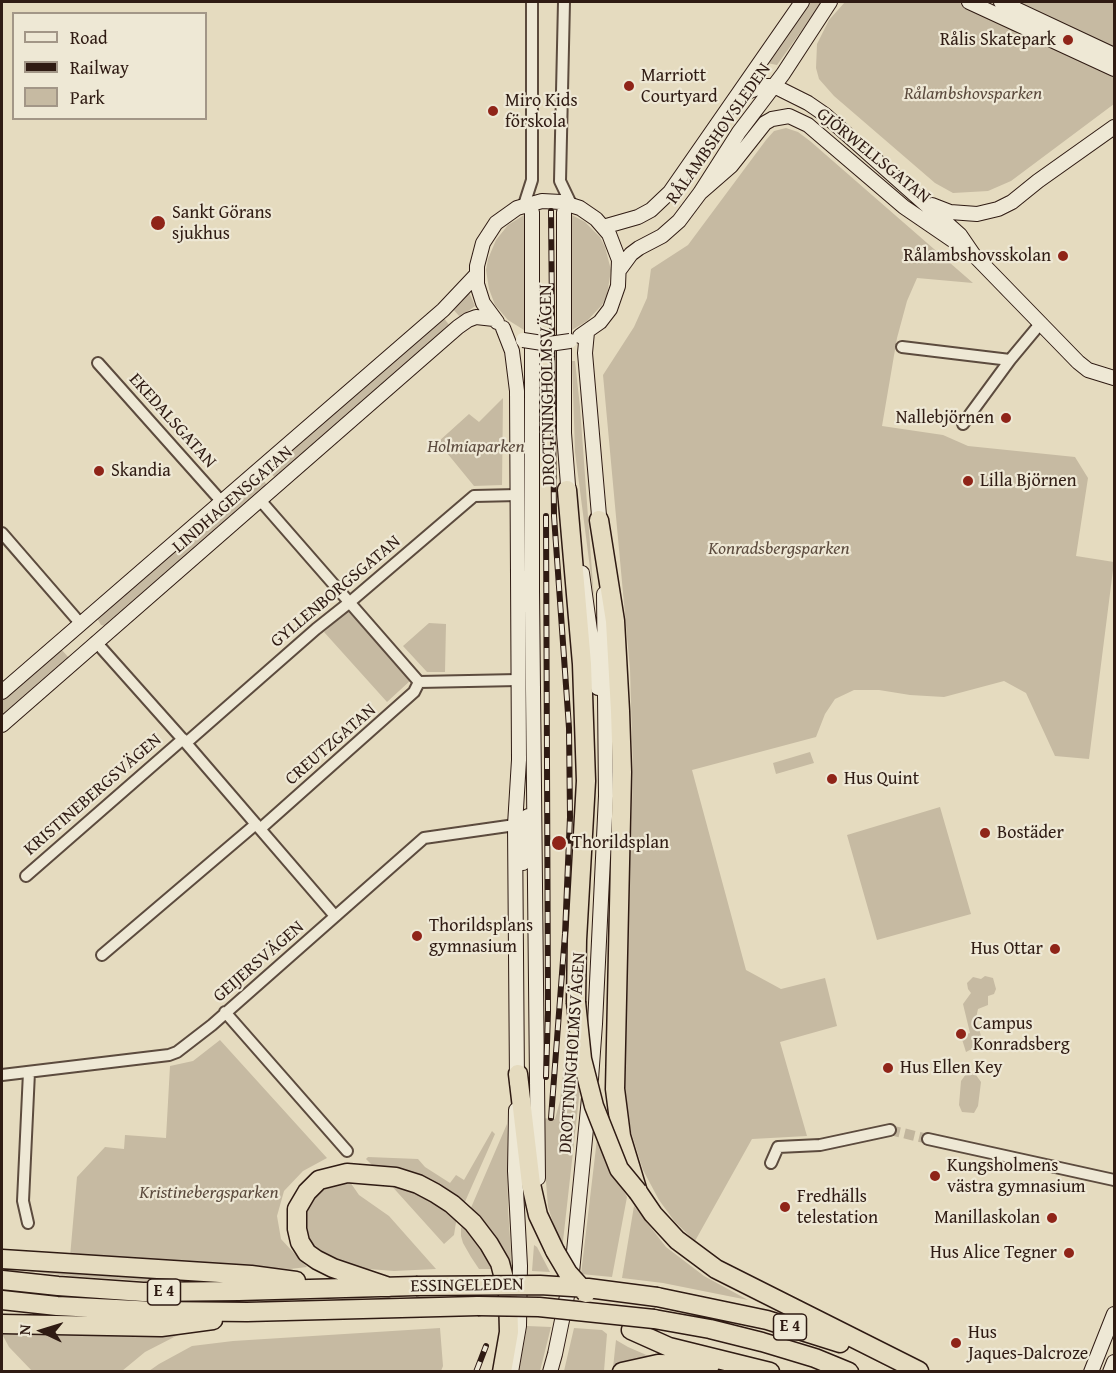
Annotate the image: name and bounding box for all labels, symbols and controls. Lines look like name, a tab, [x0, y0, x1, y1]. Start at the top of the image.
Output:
legend	[12, 12, 207, 120]
text: Road	[70, 24, 108, 51]
place label: Rålis Skatepark	[940, 29, 1056, 51]
marker: Rålis Skatepark	[1061, 33, 1075, 47]
text: Railway	[70, 54, 129, 81]
street label: RÅLAMBSHOVSLEDEN	[662, 59, 776, 209]
place label: Marriott Courtyard	[641, 65, 718, 107]
marker: Marriott Courtyard	[622, 79, 636, 93]
park label: Rålambshovsparken	[904, 83, 1042, 105]
text: Park	[70, 84, 105, 111]
place label: Miro Kids förskola	[505, 90, 578, 132]
marker: Miro Kids förskola	[486, 104, 500, 118]
street label: GJÖRWELLSGATAN	[812, 104, 934, 208]
place label: Sankt Görans sjukhus	[172, 202, 272, 244]
marker: Sankt Görans sjukhus	[149, 214, 167, 232]
place label: Rålambshovsskolan	[904, 245, 1051, 267]
marker: Rålambshovsskolan	[1056, 249, 1070, 263]
street label: DROTTNINGHOLMSVÄGEN	[535, 284, 561, 486]
street label: EKEDALSGATAN	[124, 369, 220, 473]
place label: Nallebjörnen	[896, 407, 994, 429]
marker: Nallebjörnen	[999, 411, 1013, 425]
park label: Holmiaparken	[427, 436, 525, 458]
street label: LINDHAGENSGATAN	[168, 442, 298, 558]
place label: Skandia	[111, 460, 171, 482]
marker: Skandia	[92, 464, 106, 478]
place label: Lilla Björnen	[980, 470, 1077, 492]
marker: Lilla Björnen	[961, 474, 975, 488]
street label: GYLLENBORGSGATAN	[267, 531, 405, 653]
park label: Konradsbergsparken	[708, 538, 850, 560]
street label: CREUTZGATAN	[281, 700, 381, 790]
street label: KRISTINEBERGSVÄGEN	[20, 729, 166, 861]
place label: Hus Quint	[844, 768, 919, 790]
marker: Hus Quint	[825, 772, 839, 786]
place label: Bostäder	[997, 822, 1064, 844]
marker: Bostäder	[978, 826, 992, 840]
place label: Thorildsplan	[572, 832, 669, 854]
marker: Thorildsplan	[550, 834, 568, 852]
place label: Thorildsplans gymnasium	[429, 915, 533, 958]
street label: GEIJERSVÄGEN	[209, 917, 309, 1007]
marker: Thorildsplans gymnasium	[410, 929, 424, 943]
place label: Hus Ottar	[971, 938, 1043, 960]
marker: Hus Ottar	[1048, 942, 1062, 956]
street label: DROTTNINGHOLMSVÄGEN	[555, 952, 591, 1154]
place label: Campus Konradsberg	[973, 1013, 1070, 1056]
marker: Campus Konradsberg	[954, 1027, 968, 1041]
place label: Hus Ellen Key	[900, 1057, 1003, 1079]
marker: Hus Ellen Key	[881, 1061, 895, 1075]
place label: Kungsholmens västra gymnasium	[947, 1155, 1086, 1198]
marker: Kungsholmens västra gymnasium	[928, 1169, 942, 1183]
park label: Kristinebergsparken	[139, 1182, 279, 1204]
place label: Fredhälls telestation	[797, 1186, 878, 1228]
marker: Fredhälls telestation	[778, 1200, 792, 1214]
place label: Manillaskolan	[934, 1207, 1040, 1229]
marker: Manillaskolan	[1045, 1211, 1059, 1225]
place label: Hus Alice Tegner	[930, 1242, 1057, 1264]
marker: Hus Alice Tegner	[1062, 1246, 1076, 1260]
street label: ESSINGELEDEN	[410, 1274, 524, 1298]
road number: E 4	[148, 1279, 180, 1305]
north arrow	[12, 1301, 72, 1361]
road number: E 4	[774, 1314, 806, 1340]
place label: Hus Jaques-Dalcroze	[968, 1322, 1088, 1364]
text: N	[12, 1324, 36, 1336]
marker: Hus Jaques-Dalcroze	[949, 1336, 963, 1350]

